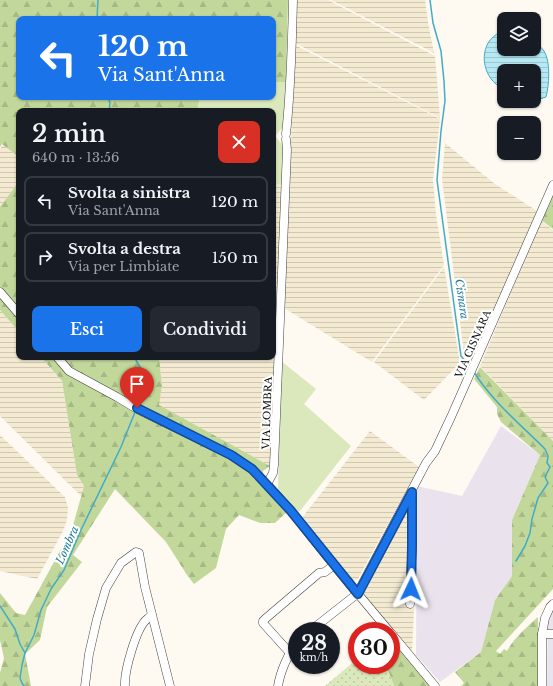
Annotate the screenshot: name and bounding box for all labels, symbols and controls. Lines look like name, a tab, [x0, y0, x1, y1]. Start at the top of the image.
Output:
map controls	[497, 12, 541, 160]
button: layers	[497, 12, 541, 56]
text: 120 m	[98, 29, 188, 64]
icon: left	[32, 32, 84, 84]
text: Via Sant'Anna	[98, 64, 225, 86]
button: +	[497, 64, 541, 108]
button: −	[497, 116, 541, 160]
text: 2 min	[32, 119, 106, 148]
button: close	[218, 121, 260, 163]
text: 640 m · 13:56	[32, 149, 119, 166]
text: Svolta a sinistra	[68, 183, 190, 202]
icon: left	[34, 190, 56, 212]
text: 120 m	[211, 192, 258, 211]
text: Via Sant'Anna	[68, 202, 160, 219]
text: Svolta a destra	[68, 239, 181, 258]
icon: right	[34, 246, 56, 268]
text: 150 m	[212, 248, 258, 267]
text: Via per Limbiate	[68, 258, 180, 275]
water label: Cisnara	[452, 278, 472, 320]
button: Esci	[32, 306, 142, 352]
button: Condividi	[150, 306, 260, 352]
street label: VIA CISNARA	[452, 308, 494, 381]
pin	[120, 367, 154, 408]
icon: arrive	[126, 373, 148, 395]
street label: VIA LOMBRA	[259, 376, 275, 451]
water label: Lombra	[52, 524, 82, 567]
position arrow	[390, 568, 432, 610]
speed limit sign: 30	[348, 622, 400, 674]
text: 28	[301, 631, 327, 655]
text: km/h	[300, 651, 328, 664]

